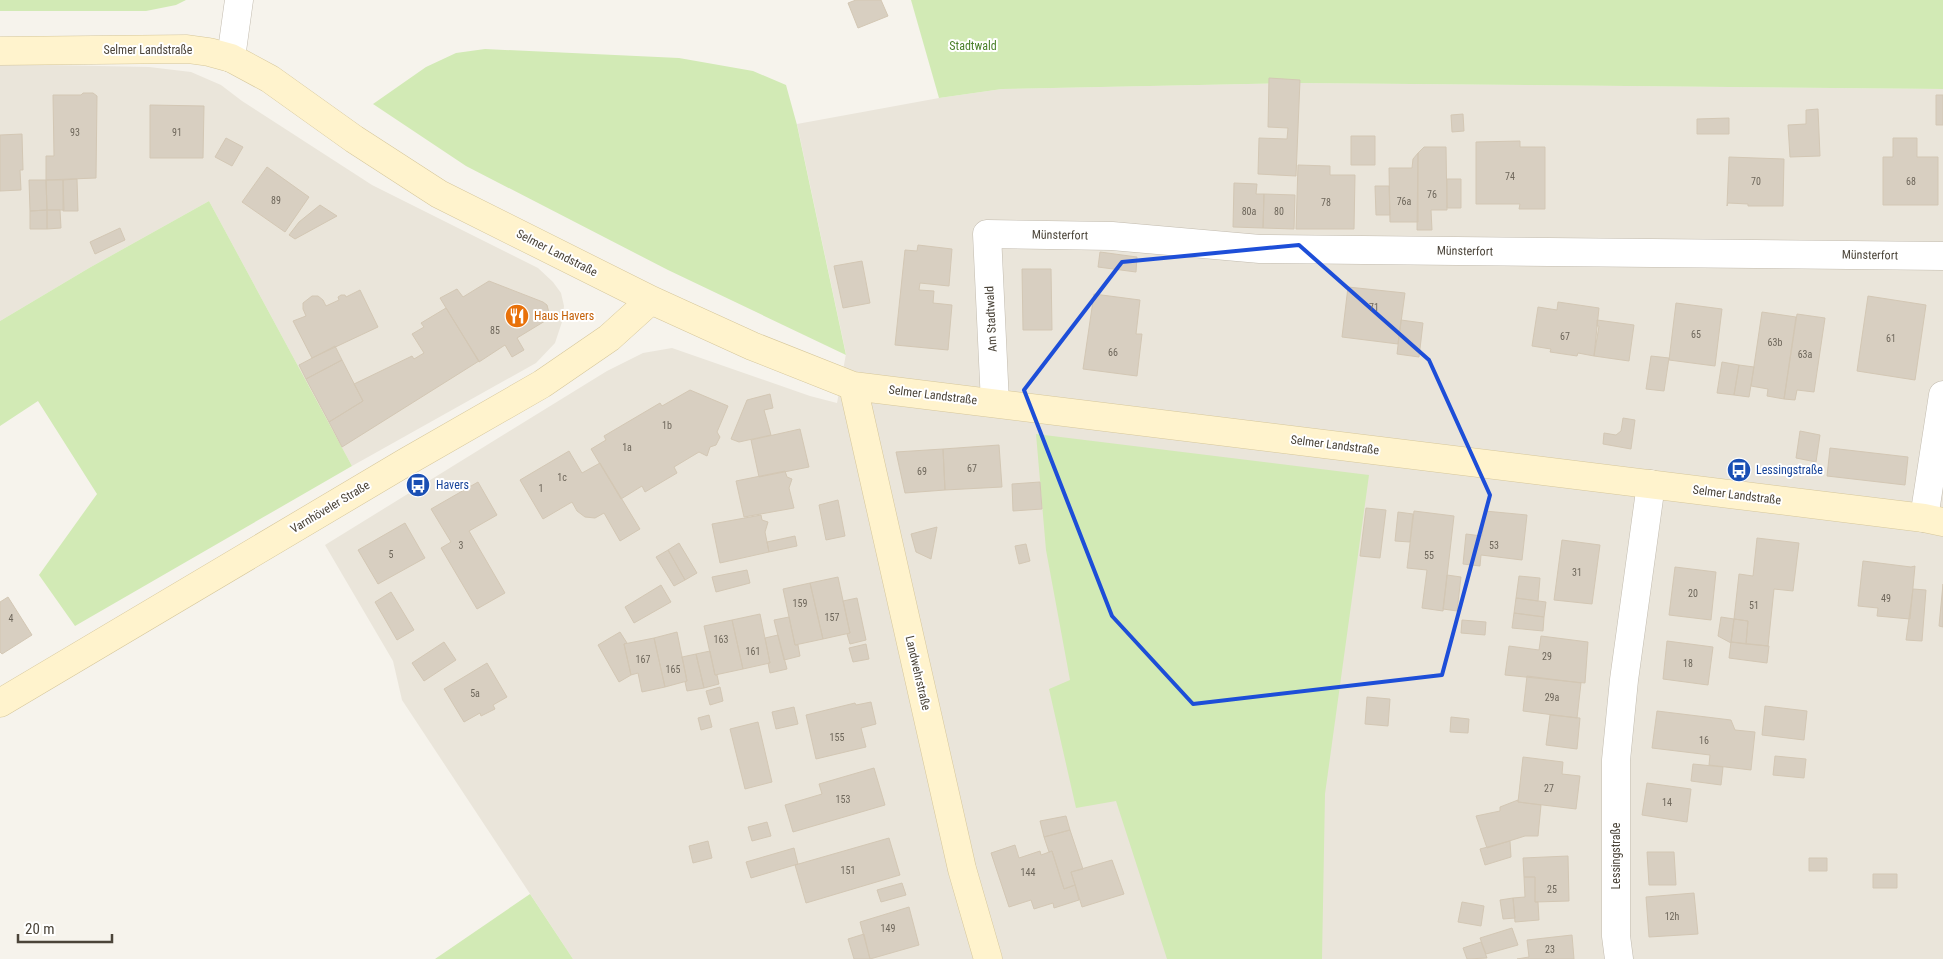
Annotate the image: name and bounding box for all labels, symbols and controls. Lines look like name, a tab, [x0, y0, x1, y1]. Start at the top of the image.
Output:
park label: Stadtwald	[949, 39, 997, 53]
street label: Selmer Landstraße	[104, 43, 193, 57]
house number: 93	[70, 127, 80, 138]
house number: 91	[172, 127, 182, 138]
house number: 74	[1505, 171, 1515, 182]
house number: 70	[1751, 176, 1761, 187]
house number: 68	[1906, 176, 1916, 187]
house number: 76	[1427, 189, 1437, 200]
house number: 89	[271, 195, 281, 206]
house number: 76a	[1397, 196, 1412, 207]
house number: 78	[1321, 197, 1331, 208]
house number: 80a	[1242, 206, 1257, 217]
house number: 80	[1274, 206, 1284, 217]
street label: Selmer Landstraße	[514, 227, 600, 280]
street label: Münsterfort	[1032, 228, 1089, 242]
street label: Münsterfort	[1437, 244, 1494, 258]
street label: Münsterfort	[1842, 248, 1899, 262]
street label: Am Stadtwald	[982, 286, 1000, 352]
house number: 71	[1369, 302, 1379, 313]
restaurant icon: Haus Havers	[504, 303, 530, 329]
place label: Haus Havers	[534, 309, 594, 323]
house number: 85	[490, 325, 500, 336]
house number: 65	[1691, 329, 1701, 340]
house number: 67	[1560, 331, 1570, 342]
house number: 61	[1886, 333, 1896, 344]
house number: 63b	[1768, 337, 1782, 348]
house number: 66	[1108, 347, 1118, 358]
house number: 63a	[1798, 349, 1813, 360]
street label: Selmer Landstraße	[888, 383, 978, 407]
house number: 1b	[662, 420, 672, 431]
street label: Selmer Landstraße	[1290, 433, 1380, 457]
house number: 1a	[622, 442, 632, 453]
bus stop icon: Lessingstraße	[1726, 457, 1752, 483]
house number: 67	[967, 463, 977, 474]
place label: Lessingstraße	[1756, 463, 1823, 477]
house number: 69	[917, 466, 927, 477]
bus stop icon: Havers	[405, 472, 431, 498]
house number: 1c	[557, 472, 567, 483]
street label: Varnhöveler Straße	[288, 478, 372, 536]
place label: Havers	[436, 478, 469, 492]
house number: 1	[539, 483, 543, 494]
street label: Selmer Landstraße	[1692, 483, 1782, 507]
house number: 3	[459, 540, 464, 551]
house number: 53	[1489, 540, 1499, 551]
house number: 5	[389, 549, 394, 560]
house number: 55	[1424, 550, 1434, 561]
house number: 31	[1572, 567, 1582, 578]
house number: 20	[1688, 588, 1698, 599]
house number: 49	[1881, 593, 1891, 604]
house number: 159	[793, 598, 807, 609]
house number: 51	[1749, 600, 1759, 611]
house number: 157	[825, 612, 839, 623]
house number: 4	[9, 613, 14, 624]
house number: 163	[714, 634, 728, 645]
street label: Landwehrstraße	[903, 634, 933, 712]
house number: 161	[746, 646, 760, 657]
house number: 29	[1542, 651, 1552, 662]
house number: 167	[636, 654, 650, 665]
house number: 18	[1683, 658, 1693, 669]
house number: 165	[666, 664, 680, 675]
house number: 5a	[470, 688, 480, 699]
house number: 29a	[1545, 692, 1560, 703]
house number: 155	[830, 732, 844, 743]
house number: 16	[1699, 735, 1709, 746]
house number: 27	[1544, 783, 1554, 794]
house number: 153	[836, 794, 850, 805]
house number: 14	[1662, 797, 1672, 808]
street label: Lessingstraße	[1609, 822, 1623, 889]
house number: 151	[841, 865, 855, 876]
house number: 144	[1021, 867, 1035, 878]
house number: 25	[1547, 884, 1557, 895]
house number: 12h	[1665, 911, 1680, 922]
scale bar	[18, 912, 111, 944]
text: 20 m	[25, 920, 55, 938]
house number: 149	[881, 923, 895, 934]
house number: 23	[1545, 944, 1555, 955]

